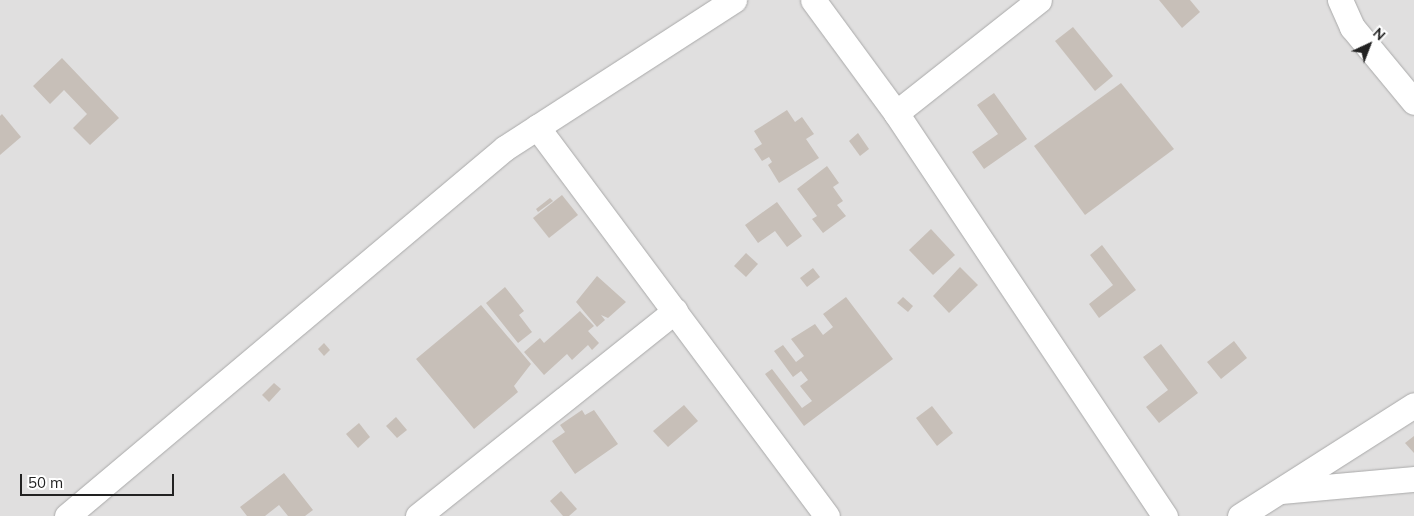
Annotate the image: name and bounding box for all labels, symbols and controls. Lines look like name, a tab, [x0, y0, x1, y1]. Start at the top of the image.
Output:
north arrow	[1344, 20, 1394, 70]
text: N	[1369, 24, 1389, 44]
scale bar	[22, 464, 176, 496]
text: 50 m	[28, 473, 63, 492]

